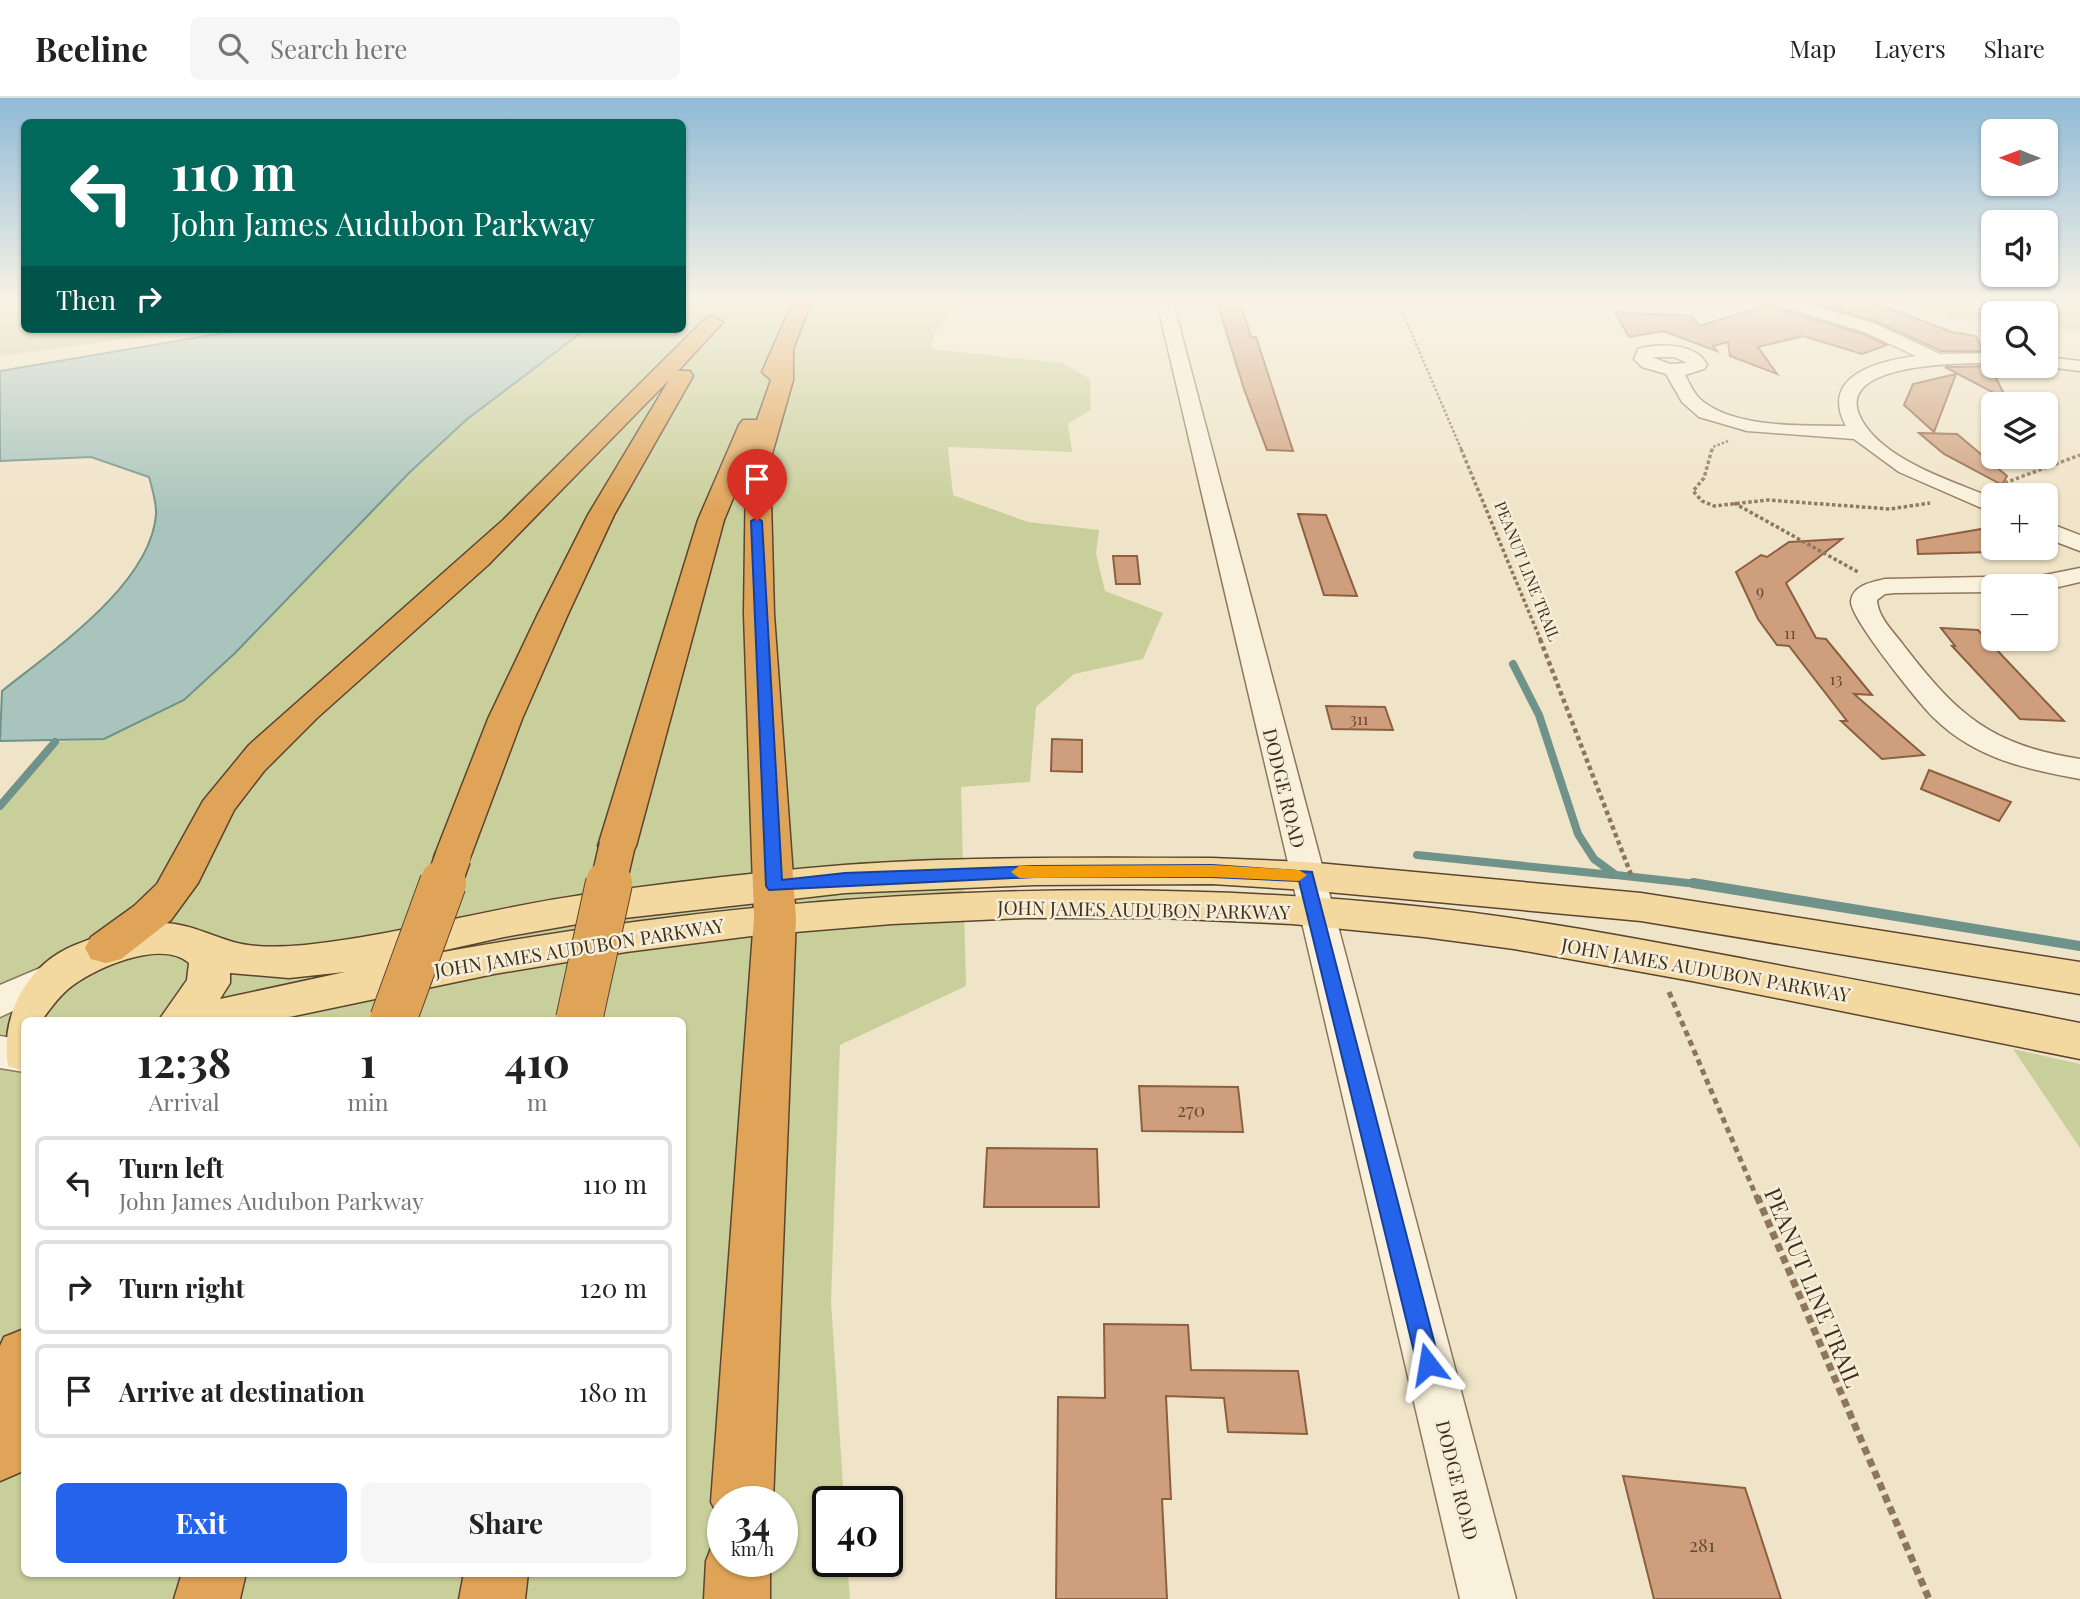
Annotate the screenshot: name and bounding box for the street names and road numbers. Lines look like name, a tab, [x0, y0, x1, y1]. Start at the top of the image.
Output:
street label: PEANUT LINE TRAIL	[1490, 498, 1566, 644]
street label: DODGE ROAD	[1258, 725, 1312, 851]
street label: JOHN JAMES AUDUBON PARKWAY	[996, 893, 1291, 925]
street label: JOHN JAMES AUDUBON PARKWAY	[431, 911, 726, 983]
street label: JOHN JAMES AUDUBON PARKWAY	[1558, 931, 1853, 1007]
street label: PEANUT LINE TRAIL	[1758, 1182, 1870, 1392]
street label: DODGE ROAD	[1431, 1417, 1485, 1543]

